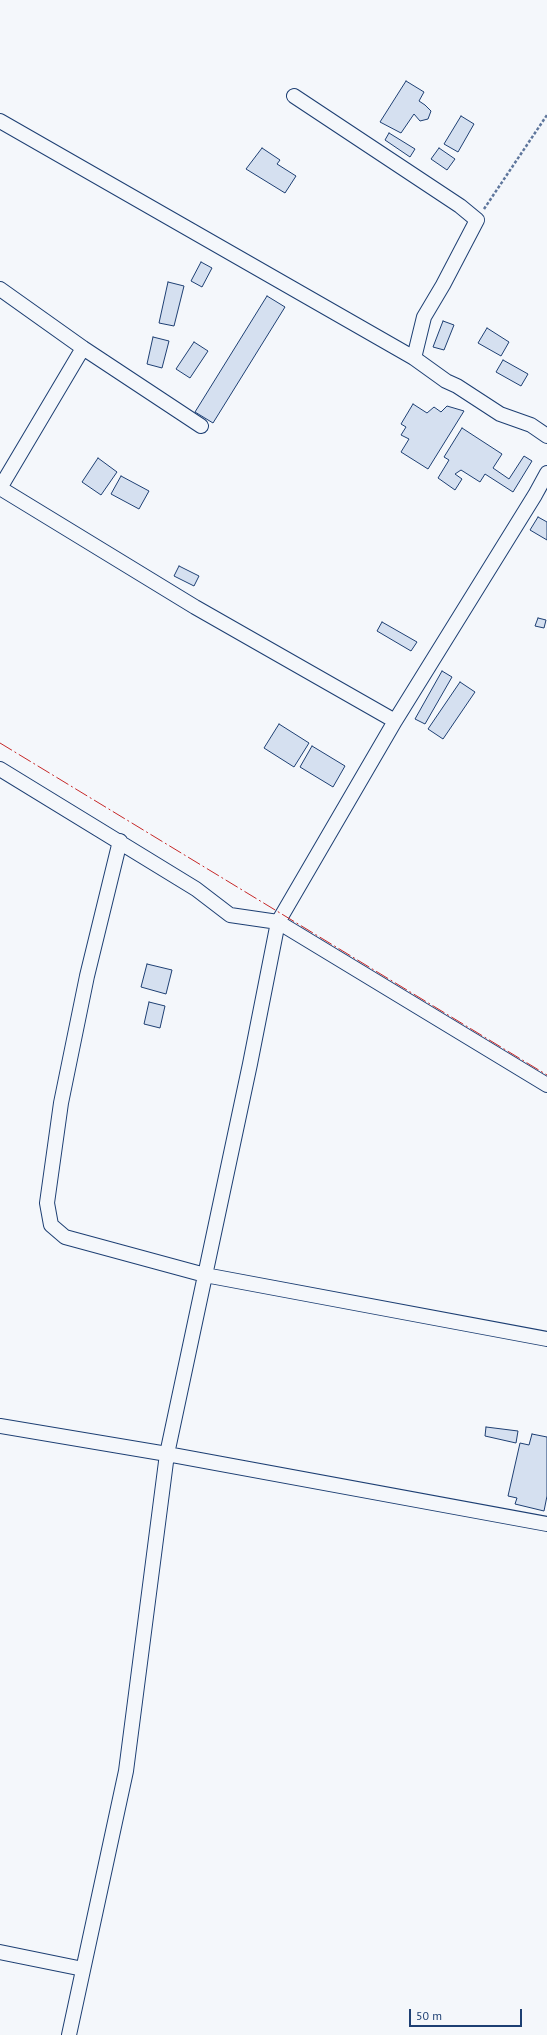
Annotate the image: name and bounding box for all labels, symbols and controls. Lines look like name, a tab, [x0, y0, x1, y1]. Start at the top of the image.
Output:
scale bar	[411, 2001, 524, 2027]
text: 50 m	[416, 2008, 442, 2023]

